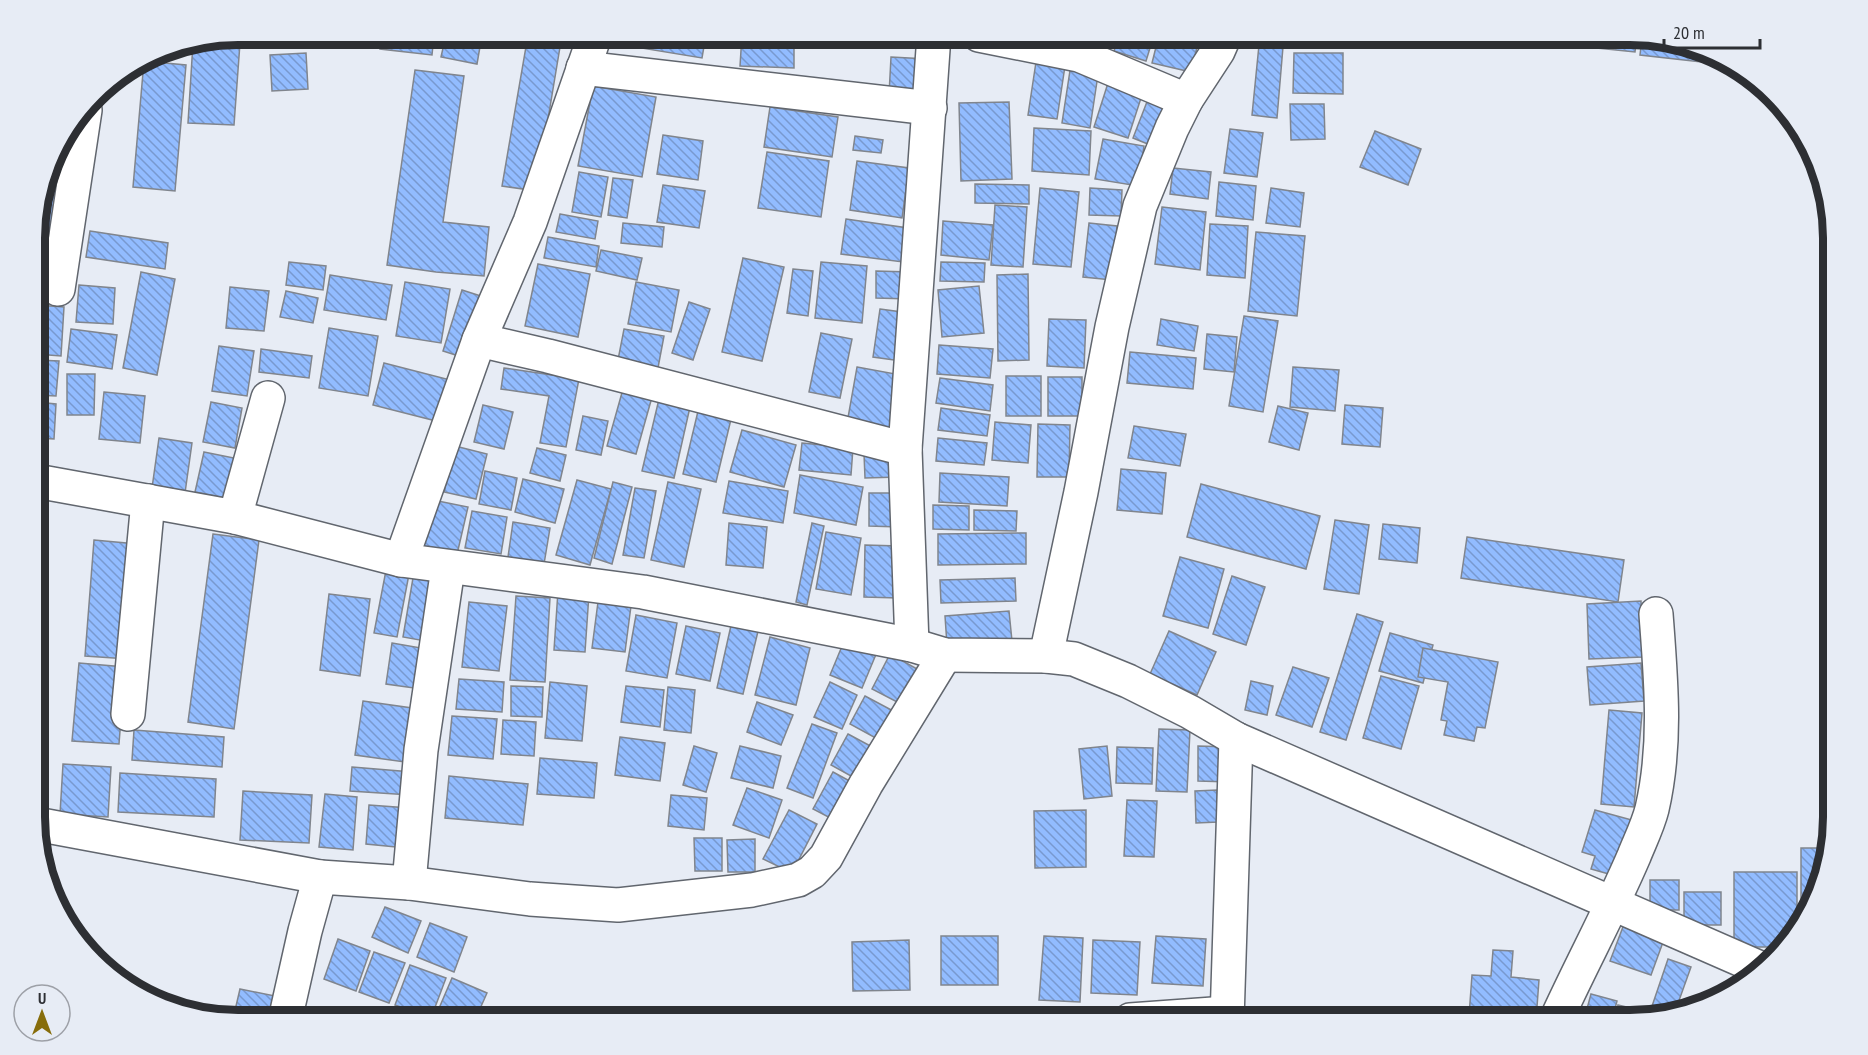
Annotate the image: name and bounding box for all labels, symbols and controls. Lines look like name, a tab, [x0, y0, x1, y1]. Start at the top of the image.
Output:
scale bar	[1664, 12, 1760, 50]
text: 20 m	[1673, 21, 1705, 44]
north arrow	[12, 983, 72, 1043]
text: U	[38, 988, 46, 1008]

